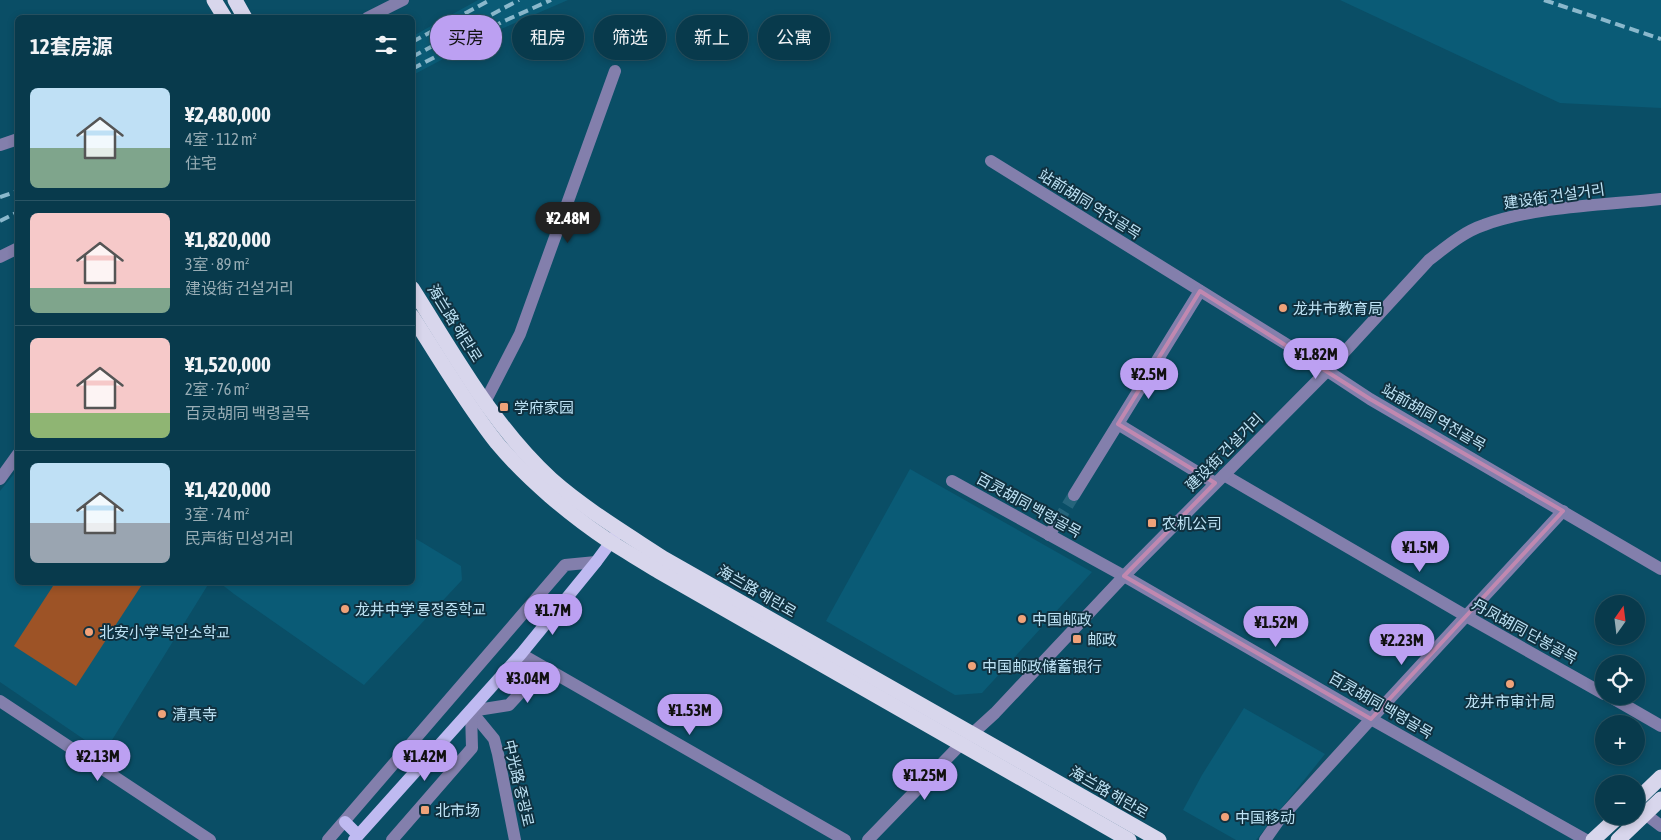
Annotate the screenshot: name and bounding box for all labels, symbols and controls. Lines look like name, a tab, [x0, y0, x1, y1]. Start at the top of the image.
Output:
chip: 买房	[430, 15, 502, 60]
chip: 租房	[512, 15, 584, 60]
chip: 筛选	[594, 15, 666, 60]
chip: 新上	[676, 15, 748, 60]
chip: 公寓	[758, 15, 830, 60]
icon: filters	[372, 31, 400, 59]
text: 12套房源	[30, 34, 113, 58]
text: ¥2,480,000	[185, 102, 271, 126]
icon: home	[70, 108, 130, 168]
text: 4室 · 112 m²	[185, 130, 257, 148]
text: 住宅	[185, 154, 217, 172]
street label: 站前胡同 역전골목	[1036, 166, 1144, 242]
street label: 建设街 건설거리	[1502, 180, 1606, 212]
pin: ¥2.48M	[527, 202, 609, 244]
text: ¥2.48M	[546, 209, 590, 227]
text: ¥1,820,000	[185, 227, 271, 251]
icon: home	[70, 233, 130, 293]
text: 3室 · 89 m²	[185, 255, 250, 273]
text: 建设街 건설거리	[185, 279, 294, 297]
street label: 海兰路 해란로	[424, 281, 486, 365]
place label: 龙井市教育局	[1293, 300, 1383, 317]
marker: 龙井市教育局	[1277, 302, 1289, 314]
pin: ¥1.82M	[1275, 338, 1357, 380]
text: ¥1.82M	[1294, 345, 1338, 363]
text: ¥1,520,000	[185, 352, 271, 376]
icon: home	[70, 358, 130, 418]
pin: ¥2.5M	[1114, 358, 1184, 400]
text: ¥2.5M	[1131, 365, 1167, 383]
text: 2室 · 76 m²	[185, 380, 250, 398]
street label: 站前胡同 역전골목	[1379, 380, 1489, 454]
place label: 学府家园	[514, 399, 574, 416]
marker: 学府家园	[498, 401, 510, 413]
text: 百灵胡同 백령골목	[185, 404, 310, 422]
street label: 建设街 건설거리	[1182, 410, 1266, 494]
street label: 百灵胡同 백령골목	[974, 469, 1084, 541]
text: ¥1,420,000	[185, 477, 271, 501]
icon: home	[70, 483, 130, 543]
text: 3室 · 74 m²	[185, 505, 250, 523]
place label: 农机公司	[1162, 515, 1222, 532]
marker: 农机公司	[1146, 517, 1158, 529]
text: 民声街 민성거리	[185, 529, 294, 547]
pin: ¥1.5M	[1385, 530, 1455, 573]
text: ¥1.5M	[1402, 538, 1438, 556]
street label: 海兰路 해란로	[714, 562, 800, 620]
pin: ¥1.7M	[518, 594, 588, 636]
street label: 丹凤胡同 단봉골목	[1470, 595, 1580, 667]
north arrow	[1595, 595, 1645, 645]
map controls	[1595, 595, 1645, 825]
place label: 龙井中学 룡정중학교	[355, 601, 486, 618]
text: ¥1.7M	[535, 601, 571, 619]
marker: 龙井中学 룡정중학교	[339, 603, 351, 615]
pin: ¥1.52M	[1235, 606, 1317, 648]
place label: 中国邮政	[1032, 611, 1092, 628]
marker: 中国邮政	[1016, 613, 1028, 625]
text: ¥1.52M	[1254, 613, 1298, 631]
place label: 北安小学 북안소학교	[99, 624, 230, 641]
pin: ¥2.23M	[1361, 624, 1443, 666]
marker: 北安小学 북안소학교	[83, 626, 95, 638]
place label: 邮政	[1087, 631, 1117, 648]
text: ¥2.23M	[1380, 631, 1424, 649]
marker: 邮政	[1071, 633, 1083, 645]
button: locate	[1595, 655, 1645, 705]
place label: 中国邮政储蓄银行	[982, 658, 1102, 675]
marker: 中国邮政储蓄银行	[966, 660, 978, 672]
pin: ¥3.04M	[487, 662, 569, 704]
street label: 百灵胡同 백령골목	[1326, 668, 1436, 742]
text: ¥3.04M	[506, 669, 550, 687]
marker: 龙井市审计局	[1504, 678, 1516, 690]
place label: 龙井市审计局	[1465, 693, 1555, 710]
pin: ¥1.53M	[649, 694, 731, 736]
text: ¥1.53M	[668, 701, 712, 719]
place label: 清真寺	[172, 706, 217, 723]
marker: 清真寺	[156, 708, 168, 720]
button: +	[1595, 715, 1645, 765]
street label: 中光路 중광로	[501, 738, 537, 828]
pin: ¥2.13M	[57, 740, 139, 782]
pin: ¥1.42M	[384, 740, 466, 782]
text: ¥2.13M	[76, 747, 120, 765]
text: ¥1.42M	[403, 747, 447, 765]
pin: ¥1.25M	[884, 758, 966, 801]
street label: 海兰路 해란로	[1066, 763, 1152, 821]
text: ¥1.25M	[903, 766, 947, 784]
button: −	[1595, 775, 1645, 825]
place label: 北市场	[435, 802, 480, 819]
marker: 北市场	[419, 804, 431, 816]
place label: 中国移动	[1235, 809, 1295, 826]
marker: 中国移动	[1219, 811, 1231, 823]

